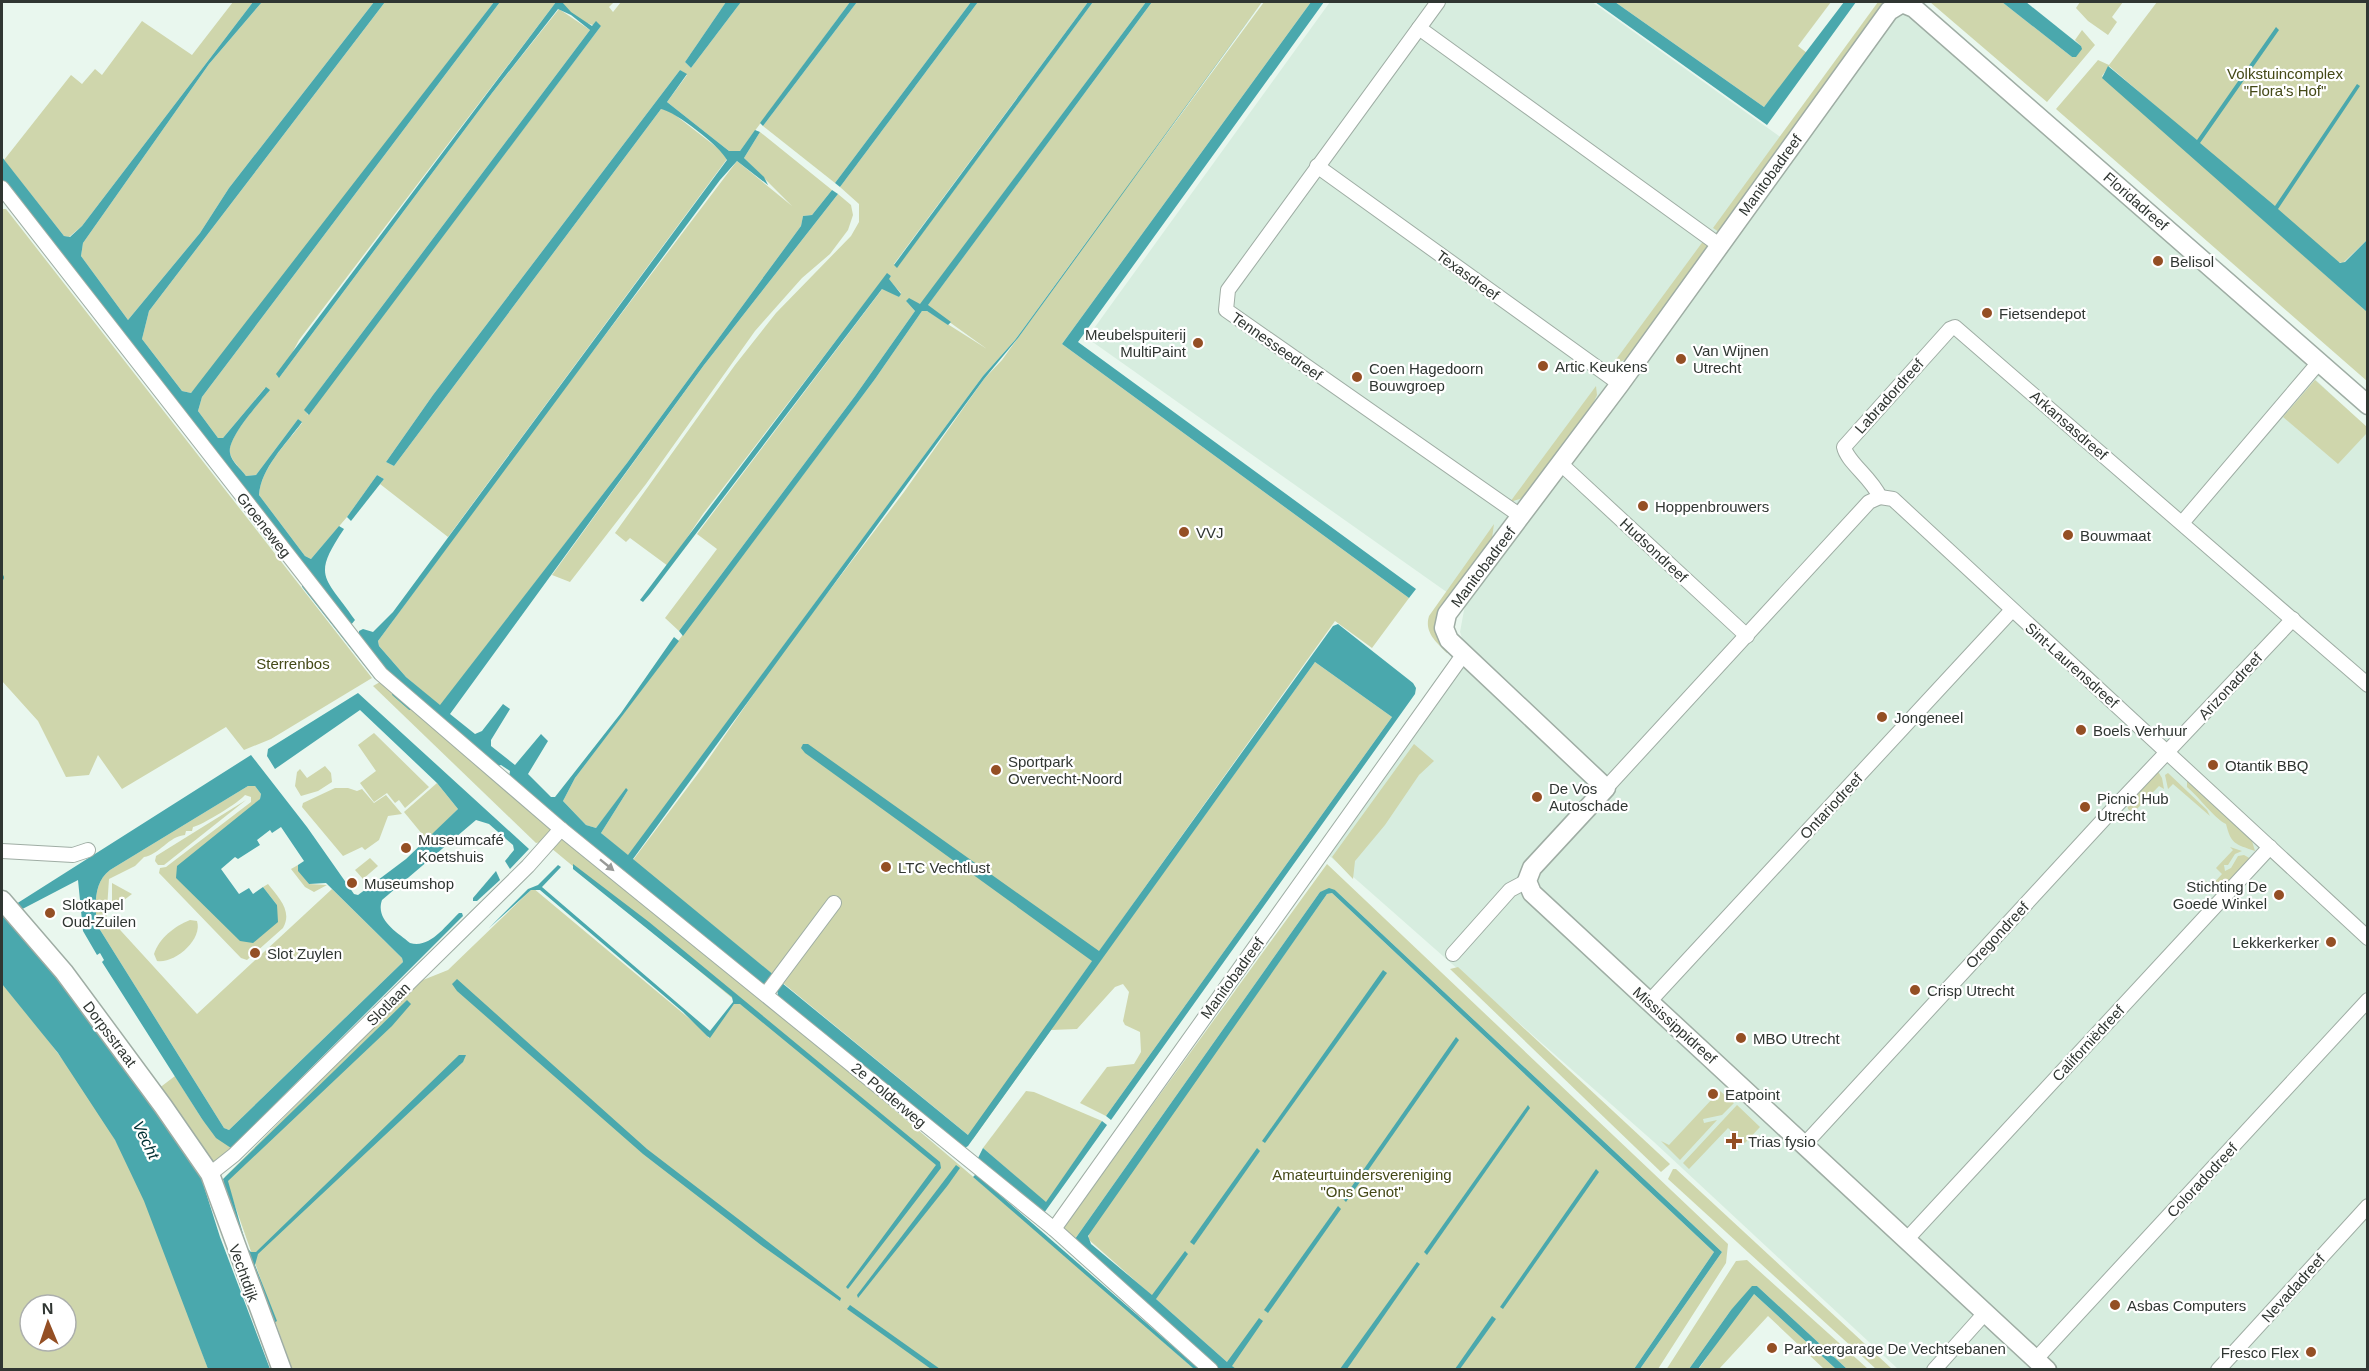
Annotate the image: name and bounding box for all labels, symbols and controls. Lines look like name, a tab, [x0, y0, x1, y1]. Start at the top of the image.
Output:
park label: Volkstuincomplex "Flora's Hof"	[2227, 65, 2343, 99]
street label: Manitobadreef	[1735, 131, 1806, 219]
street label: Floridadreef	[2100, 168, 2172, 234]
street label: Texasdreef	[1433, 247, 1503, 304]
place label: Belisol	[2170, 253, 2214, 270]
marker: Belisol	[2151, 254, 2165, 268]
place label: Fietsendepot	[1999, 305, 2087, 322]
marker: Fietsendepot	[1980, 306, 1994, 320]
street label: Tennesseedreef	[1228, 308, 1326, 384]
place label: Meubelspuiterij MultiPaint	[1085, 326, 1187, 360]
marker: Meubelspuiterij MultiPaint	[1191, 336, 1205, 350]
place label: Van Wijnen Utrecht	[1693, 342, 1769, 376]
marker: Van Wijnen Utrecht	[1674, 352, 1688, 366]
street label: Labradordreef	[1851, 355, 1927, 437]
place label: Artic Keukens	[1555, 358, 1648, 375]
marker: Artic Keukens	[1536, 359, 1550, 373]
place label: Coen Hagedoorn Bouwgroep	[1369, 360, 1483, 394]
marker: Coen Hagedoorn Bouwgroep	[1350, 370, 1364, 384]
street label: Arkansasdreef	[2027, 387, 2112, 464]
street label: Groeneweg	[233, 489, 295, 561]
place label: Hoppenbrouwers	[1655, 498, 1769, 515]
marker: Hoppenbrouwers	[1636, 499, 1650, 513]
street label: Hudsondreef	[1617, 514, 1692, 586]
street label: Manitobadreef	[1447, 523, 1519, 610]
place label: VVJ	[1196, 524, 1224, 541]
marker: VVJ	[1177, 525, 1191, 539]
place label: Bouwmaat	[2080, 527, 2152, 544]
marker: Bouwmaat	[2061, 528, 2075, 542]
street label: Sint-Laurensdreef	[2022, 619, 2123, 712]
street label: Arizonadreef	[2195, 648, 2266, 723]
park label: Sterrenbos	[256, 655, 330, 672]
place label: Jongeneel	[1894, 709, 1963, 726]
marker: Jongeneel	[1875, 710, 1889, 724]
place label: Boels Verhuur	[2093, 722, 2187, 739]
marker: Boels Verhuur	[2074, 723, 2088, 737]
place label: Sportpark Overvecht-Noord	[1008, 753, 1122, 787]
place label: Otantik BBQ	[2225, 757, 2308, 774]
marker: Otantik BBQ	[2206, 758, 2220, 772]
marker: Sportpark Overvecht-Noord	[989, 763, 1003, 777]
street label: Ontariodreef	[1796, 769, 1866, 842]
place label: De Vos Autoschade	[1549, 780, 1628, 814]
marker: De Vos Autoschade	[1530, 790, 1544, 804]
place label: Picnic Hub Utrecht	[2097, 790, 2169, 824]
marker: Picnic Hub Utrecht	[2078, 800, 2092, 814]
place label: Museumcafé Koetshuis	[418, 831, 504, 865]
marker: Museumcafé Koetshuis	[399, 841, 413, 855]
one-way arrow	[599, 858, 615, 871]
place label: LTC Vechtlust	[898, 859, 991, 876]
marker: LTC Vechtlust	[879, 860, 893, 874]
place label: Museumshop	[364, 875, 454, 892]
marker: Museumshop	[345, 876, 359, 890]
place label: Stichting De Goede Winkel	[2173, 878, 2267, 912]
marker: Stichting De Goede Winkel	[2272, 888, 2286, 902]
place label: Slotkapel Oud-Zuilen	[62, 896, 136, 930]
street label: Oregondreef	[1962, 898, 2032, 972]
marker: Slotkapel Oud-Zuilen	[43, 906, 57, 920]
street label: Manitobadreef	[1197, 934, 1268, 1022]
place label: Lekkerkerker	[2232, 934, 2319, 951]
marker: Lekkerkerker	[2324, 935, 2338, 949]
place label: Slot Zuylen	[267, 945, 342, 962]
marker: Slot Zuylen	[248, 946, 262, 960]
street label: Slotlaan	[363, 979, 413, 1029]
place label: Crisp Utrecht	[1927, 982, 2015, 999]
street label: Mississippidreef	[1630, 983, 1721, 1068]
marker: Crisp Utrecht	[1908, 983, 1922, 997]
street label: Dorpsstraat	[80, 998, 141, 1071]
street label: Californiëdreef	[2049, 1001, 2128, 1084]
place label: MBO Utrecht	[1753, 1030, 1841, 1047]
marker: MBO Utrecht	[1734, 1031, 1748, 1045]
street label: 2e Polderweg	[848, 1059, 930, 1131]
place label: Eatpoint	[1725, 1086, 1781, 1103]
marker: Eatpoint	[1706, 1087, 1720, 1101]
water label: Vecht	[130, 1118, 163, 1162]
marker: Trias fysio	[1725, 1132, 1743, 1150]
place label: Trias fysio	[1748, 1133, 1816, 1150]
street label: Coloradodreef	[2163, 1139, 2241, 1221]
park label: Amateurtuindersvereniging "Ons Genot"	[1272, 1166, 1452, 1200]
street label: Vechtdijk	[226, 1242, 262, 1305]
street label: Nevadadreef	[2258, 1250, 2329, 1326]
north arrow	[18, 1293, 78, 1353]
place label: Asbas Computers	[2127, 1297, 2246, 1314]
marker: Asbas Computers	[2108, 1298, 2122, 1312]
text: N	[41, 1300, 54, 1317]
place label: Parkeergarage De Vechtsebanen	[1784, 1340, 2006, 1357]
marker: Parkeergarage De Vechtsebanen	[1765, 1341, 1779, 1355]
place label: Fresco Flex	[2221, 1344, 2299, 1361]
marker: Fresco Flex	[2304, 1345, 2318, 1359]

